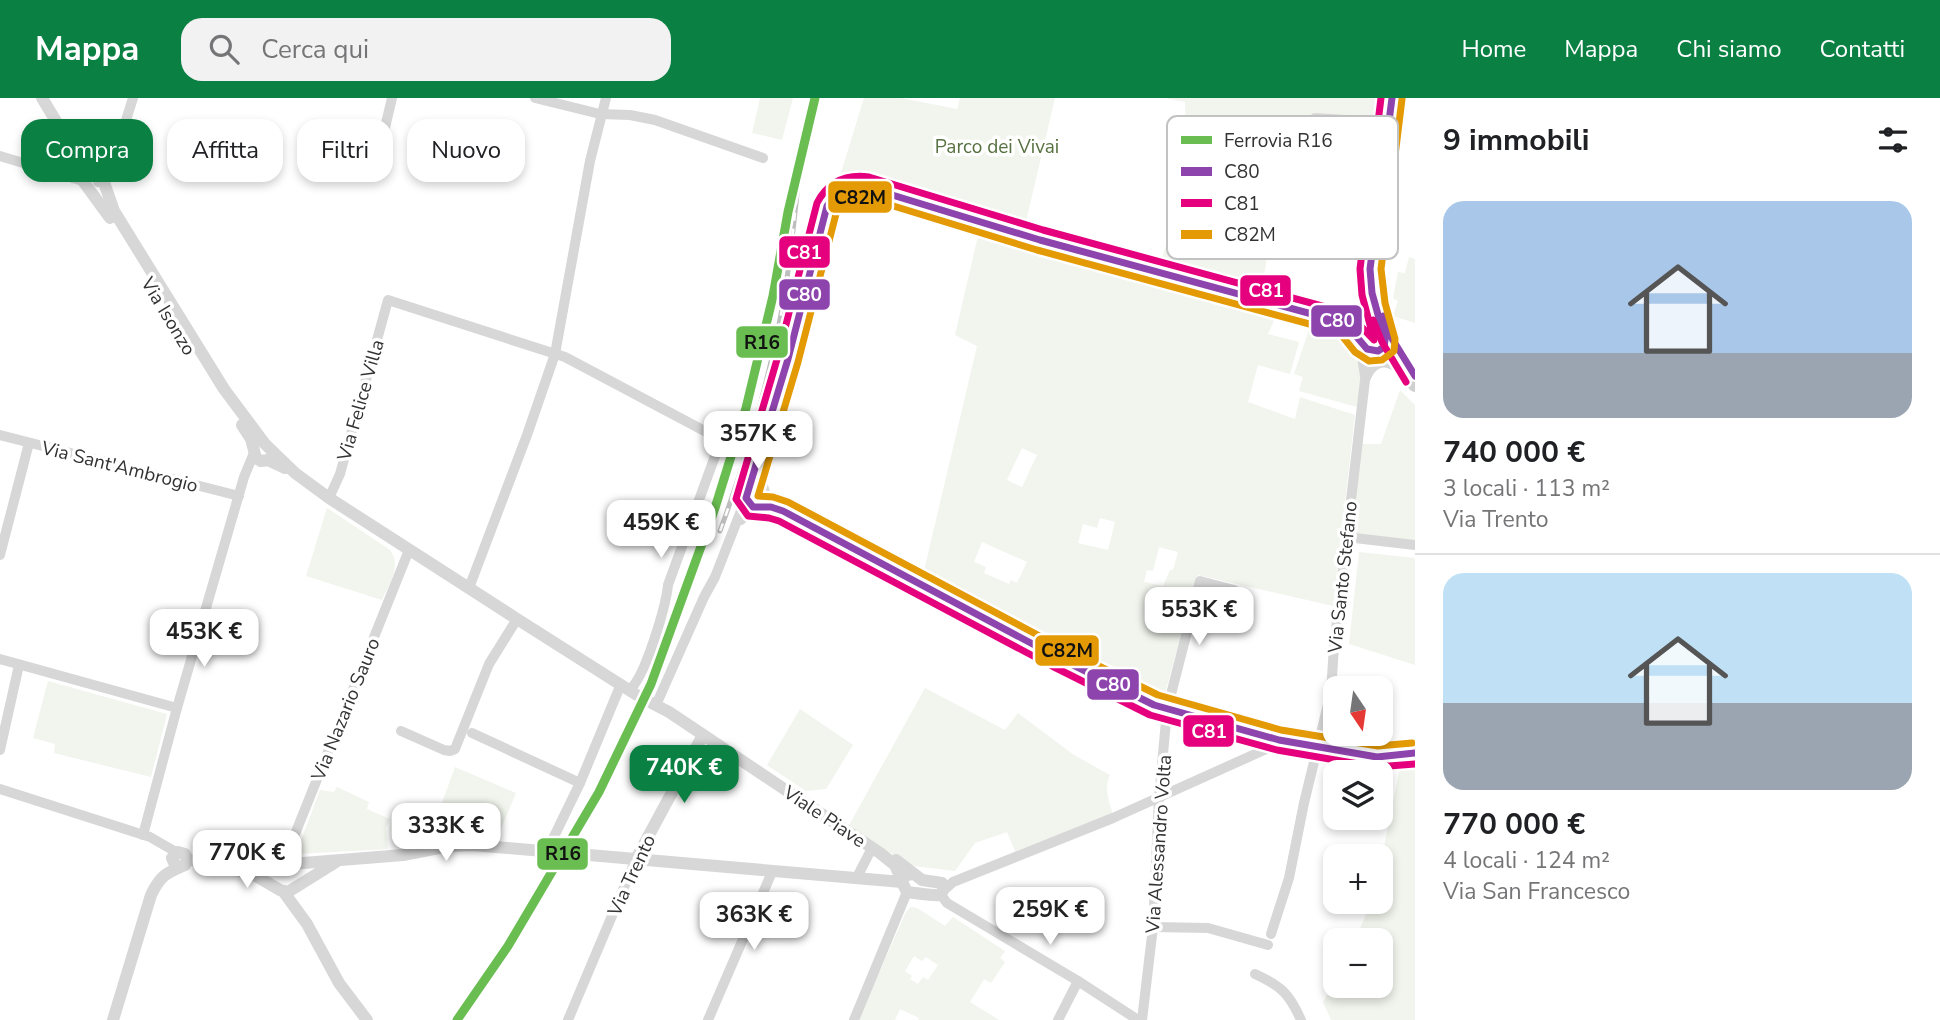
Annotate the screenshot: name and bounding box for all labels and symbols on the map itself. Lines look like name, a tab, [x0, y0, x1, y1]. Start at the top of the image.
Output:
legend	[1167, 116, 1398, 259]
text: Ferrovia R16	[1224, 128, 1333, 154]
park label: Parco dei Vivai	[935, 134, 1059, 160]
text: C80	[1224, 159, 1260, 185]
line badge: C82M	[827, 180, 893, 214]
text: C82M	[834, 185, 886, 211]
text: C81	[1224, 191, 1260, 217]
text: C82M	[1224, 222, 1276, 248]
line badge: C81	[778, 235, 831, 269]
text: C81	[786, 240, 822, 266]
street label: Via Isonzo	[134, 272, 202, 360]
line badge: C81	[1239, 274, 1292, 307]
line badge: C80	[778, 278, 831, 311]
text: C81	[1248, 278, 1284, 304]
text: C80	[786, 282, 822, 308]
line badge: C80	[1310, 304, 1363, 338]
text: C80	[1319, 308, 1355, 334]
line badge: R16	[735, 325, 789, 359]
text: R16	[744, 330, 780, 356]
street label: Via Felice Villa	[331, 337, 391, 465]
pin: 357K €	[701, 412, 815, 471]
street label: Via Sant'Ambrogio	[38, 435, 201, 499]
pin: 459K €	[604, 500, 718, 560]
street label: Via Santo Stefano	[1322, 500, 1364, 656]
pin: 553K €	[1142, 588, 1256, 647]
pin: 453K €	[147, 610, 261, 669]
street label: Via Nazario Sauro	[305, 634, 386, 785]
line badge: C82M	[1034, 634, 1100, 667]
text: C82M	[1041, 638, 1093, 664]
line badge: C80	[1086, 668, 1140, 701]
text: C80	[1095, 672, 1131, 698]
north arrow	[1323, 676, 1393, 746]
line badge: C81	[1182, 714, 1235, 748]
text: C81	[1191, 719, 1227, 745]
pin: 740K €	[627, 746, 741, 805]
street label: Via Alessandro Volta	[1140, 754, 1178, 935]
street label: Viale Piave	[777, 779, 871, 854]
pin: 333K €	[389, 804, 503, 863]
pin: 770K €	[190, 830, 304, 890]
street label: Via Trento	[601, 830, 662, 921]
line badge: R16	[536, 837, 589, 871]
text: R16	[545, 841, 581, 867]
pin: 259K €	[993, 888, 1107, 947]
pin: 363K €	[697, 892, 811, 952]

